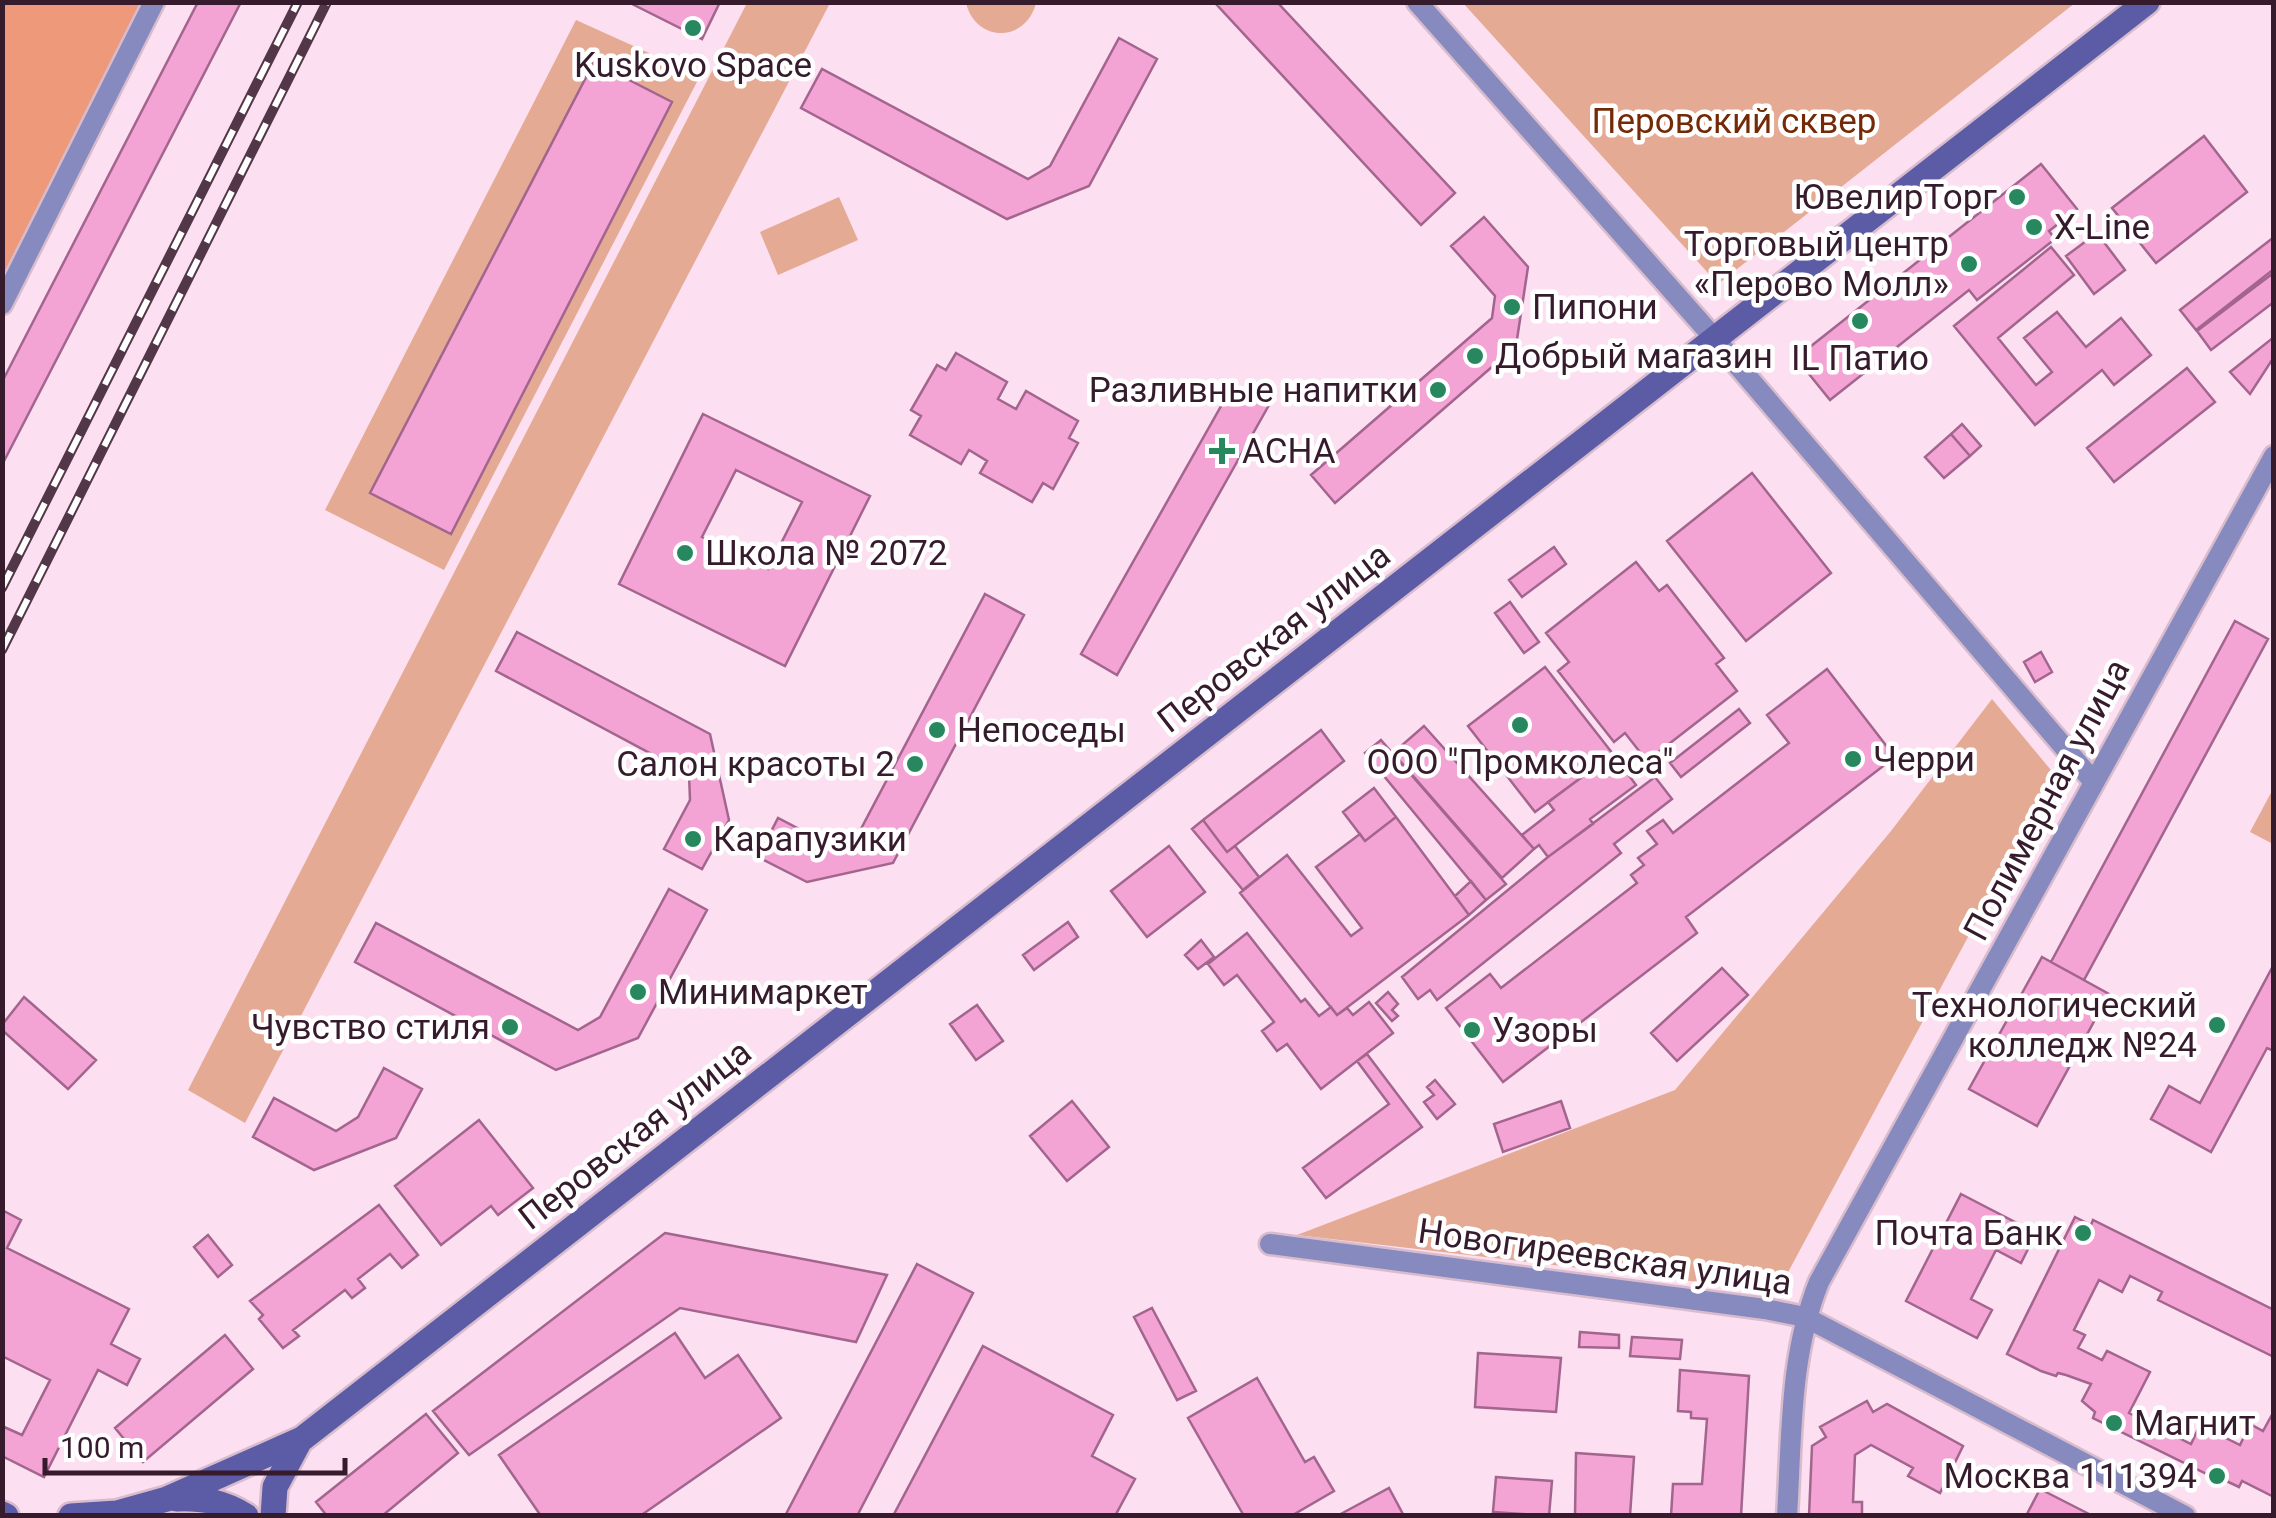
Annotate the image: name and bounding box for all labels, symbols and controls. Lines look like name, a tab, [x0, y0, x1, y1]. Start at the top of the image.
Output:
marker: Kuskovo Space	[682, 17, 704, 39]
place label: Kuskovo Space	[574, 45, 812, 86]
park label: Перовский сквер	[1592, 101, 1876, 142]
place label: ЮвелирТорг	[1794, 177, 1997, 218]
marker: ЮвелирТорг	[2006, 186, 2028, 208]
place label: X-Line	[2054, 207, 2150, 248]
marker: X-Line	[2023, 216, 2045, 238]
place label: Торговый центр «Перово Молл»	[1684, 224, 1949, 305]
marker: Торговый центр «Перово Молл»	[1958, 253, 1980, 275]
place label: Пипони	[1532, 287, 1658, 328]
marker: Пипони	[1501, 296, 1523, 318]
marker: IL Патио	[1849, 310, 1871, 332]
place label: Добрый магазин	[1495, 336, 1773, 377]
place label: IL Патио	[1791, 338, 1929, 379]
marker: Добрый магазин	[1464, 345, 1486, 367]
place label: Разливные напитки	[1089, 370, 1418, 411]
marker: Разливные напитки	[1427, 379, 1449, 401]
place label: АСНА	[1242, 431, 1336, 472]
marker: АСНА	[1211, 440, 1233, 462]
place label: Школа № 2072	[705, 533, 948, 574]
street label: Перовская улица	[1150, 535, 1398, 741]
marker: Школа № 2072	[674, 542, 696, 564]
street label: Полимерная улица	[1956, 652, 2138, 948]
place label: Непоседы	[957, 710, 1126, 751]
marker: ООО "Промколеса"	[1509, 714, 1531, 736]
marker: Непоседы	[926, 719, 948, 741]
place label: Черри	[1873, 739, 1975, 780]
place label: ООО "Промколеса"	[1366, 742, 1674, 783]
place label: Салон красоты 2	[616, 744, 895, 785]
marker: Черри	[1842, 748, 1864, 770]
marker: Салон красоты 2	[904, 753, 926, 775]
place label: Карапузики	[713, 819, 907, 860]
marker: Карапузики	[682, 828, 704, 850]
place label: Минимаркет	[658, 972, 868, 1013]
marker: Минимаркет	[627, 981, 649, 1003]
place label: Технологический колледж №24	[1912, 985, 2197, 1066]
place label: Чувство стиля	[251, 1007, 490, 1048]
place label: Узоры	[1492, 1010, 1598, 1051]
marker: Технологический колледж №24	[2206, 1014, 2228, 1036]
marker: Чувство стиля	[499, 1016, 521, 1038]
marker: Узоры	[1461, 1019, 1483, 1041]
street label: Перовская улица	[511, 1032, 759, 1238]
street label: Новогиреевская улица	[1416, 1210, 1794, 1304]
place label: Почта Банк	[1875, 1213, 2063, 1254]
marker: Почта Банк	[2072, 1222, 2094, 1244]
place label: Магнит	[2134, 1403, 2256, 1444]
marker: Магнит	[2103, 1412, 2125, 1434]
scale bar	[45, 1413, 345, 1475]
text: 100 m	[60, 1430, 144, 1465]
place label: Москва 111394	[1943, 1456, 2197, 1497]
marker: Москва 111394	[2206, 1465, 2228, 1487]

